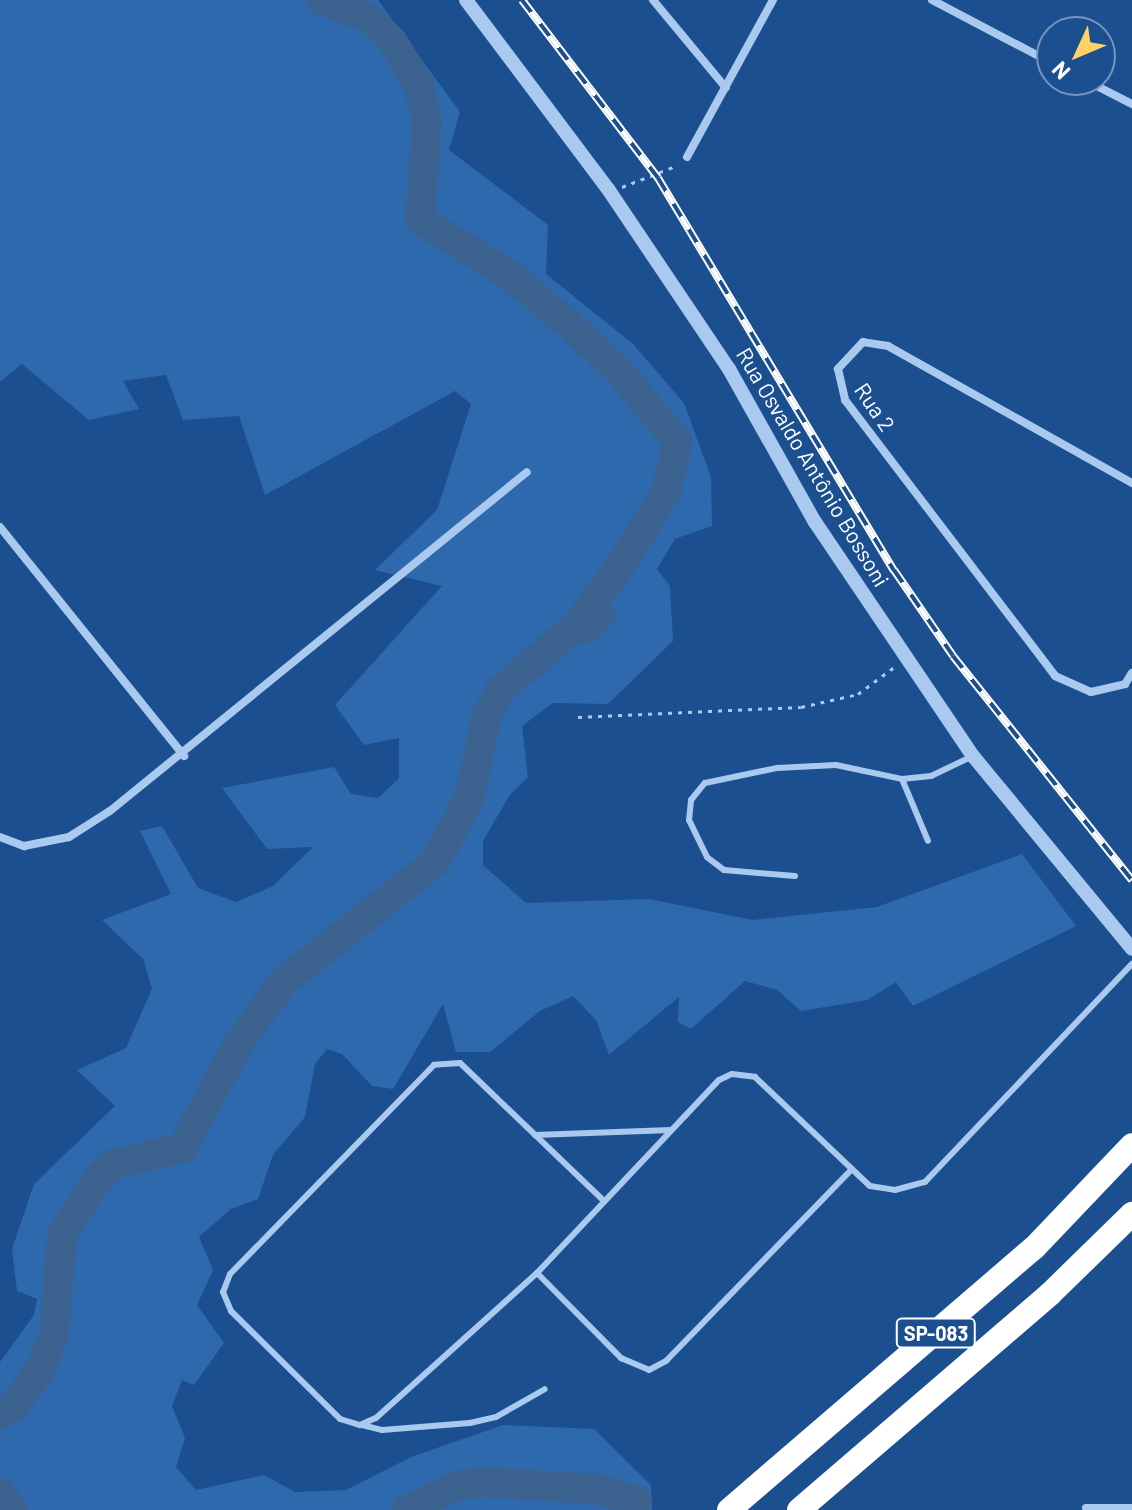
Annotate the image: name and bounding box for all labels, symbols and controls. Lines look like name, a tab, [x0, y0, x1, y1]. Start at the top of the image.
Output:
north arrow	[1036, 16, 1116, 96]
text: N	[1046, 57, 1075, 86]
street label: Rua Osvaldo Antônio Bossoni	[731, 343, 895, 591]
street label: Rua 2	[849, 378, 901, 436]
road number: SP-083	[894, 1317, 978, 1349]

